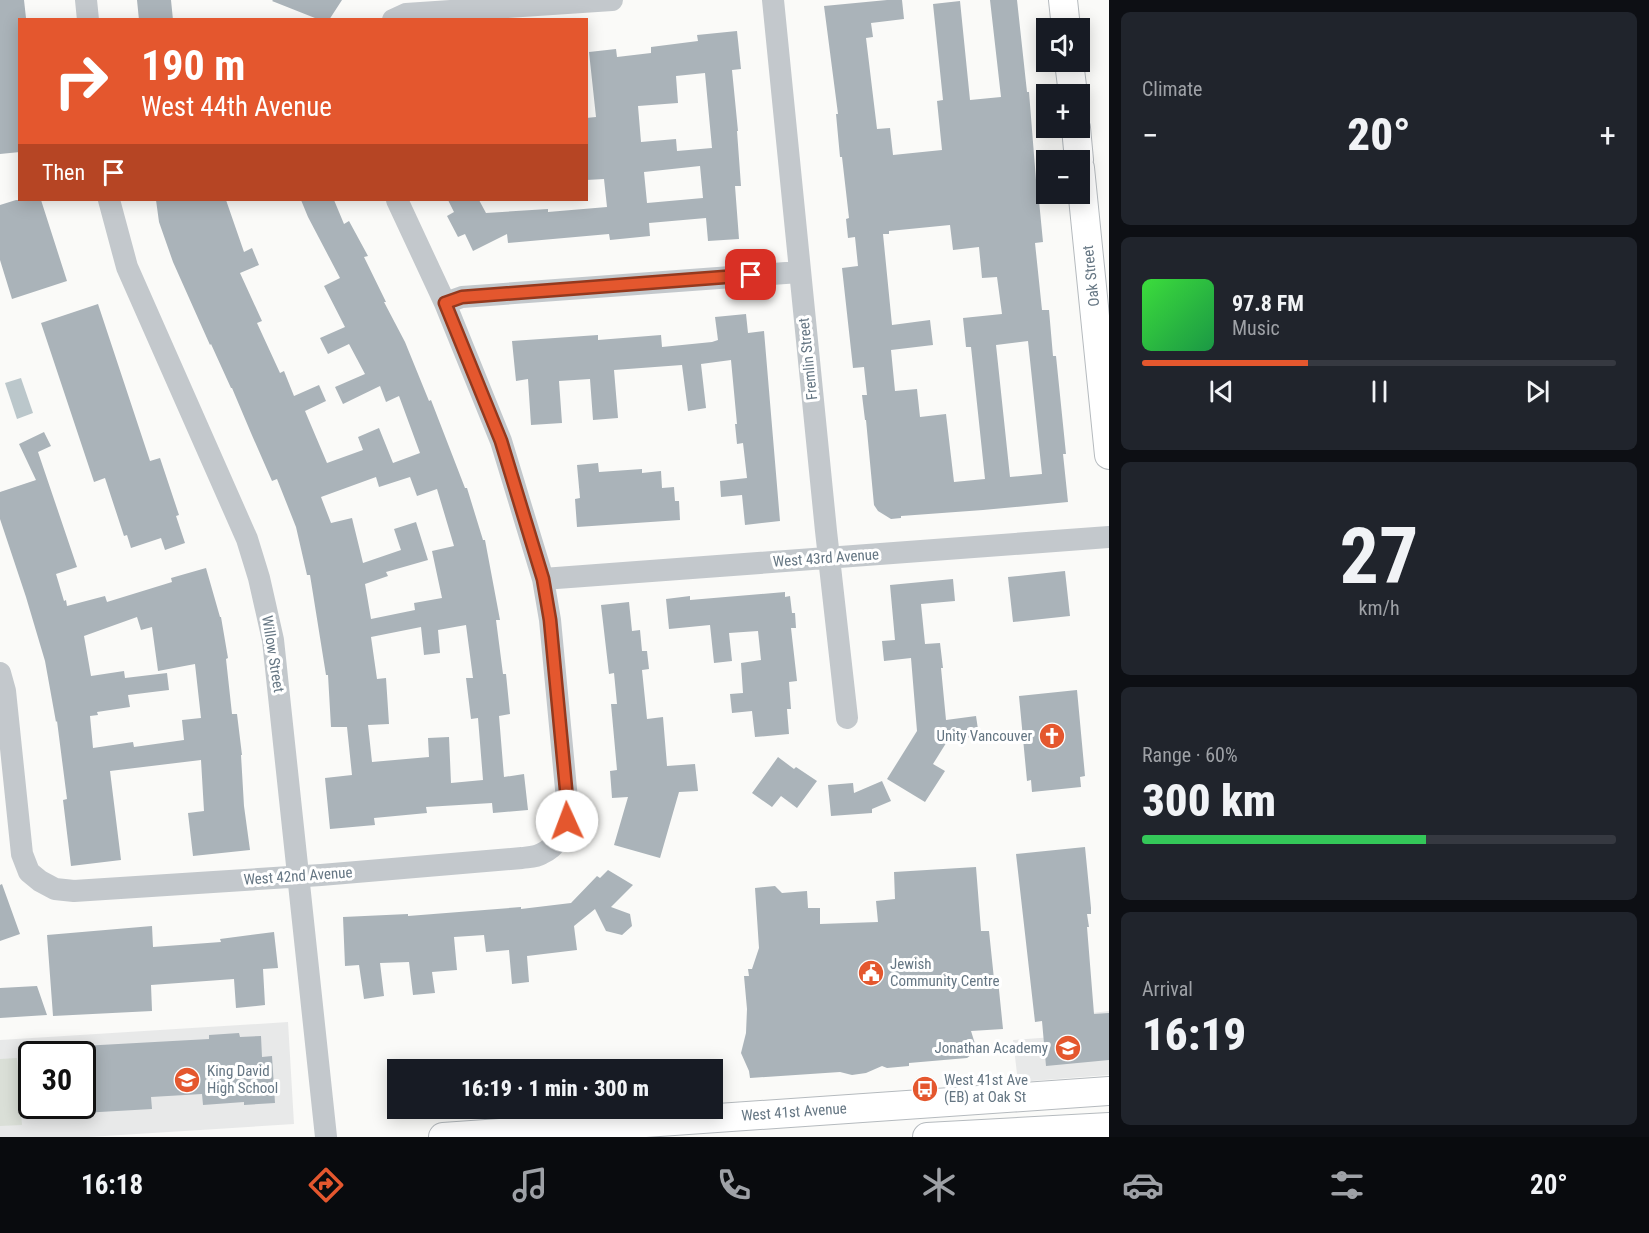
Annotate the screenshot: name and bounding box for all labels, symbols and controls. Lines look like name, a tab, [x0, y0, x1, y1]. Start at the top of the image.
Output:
map controls	[1036, 18, 1090, 204]
button: sound	[1036, 18, 1090, 72]
text: 190 m	[141, 41, 246, 90]
icon: right	[42, 42, 120, 120]
text: Climate	[1142, 77, 1202, 101]
button: +	[1036, 84, 1090, 138]
text: West 44th Avenue	[141, 91, 332, 123]
text: 20°	[1347, 108, 1411, 161]
text: −	[1142, 116, 1159, 155]
text: +	[1600, 116, 1616, 155]
button: −	[1036, 150, 1090, 204]
icon: arrive	[97, 156, 130, 189]
text: Then	[42, 160, 85, 185]
street label: Oak Street	[1079, 244, 1103, 308]
pin	[725, 249, 776, 300]
icon: arrive	[734, 258, 767, 291]
text: 97.8 FM	[1232, 291, 1304, 316]
text: Music	[1232, 316, 1280, 340]
street label: Fremlin Street	[795, 317, 821, 401]
icon: previous	[1205, 375, 1238, 408]
icon: pause	[1363, 375, 1396, 408]
icon: next	[1521, 375, 1554, 408]
text: 27	[1340, 511, 1418, 602]
street label: West 43rd Avenue	[772, 545, 880, 571]
text: km/h	[1358, 596, 1400, 620]
street label: Willow Street	[258, 614, 288, 694]
church icon: Unity Vancouver	[1037, 721, 1067, 751]
place label: Unity Vancouver	[937, 727, 1032, 745]
text: Range · 60%	[1142, 743, 1238, 767]
text: 300 km	[1142, 774, 1276, 827]
position arrow	[535, 789, 599, 853]
street label: West 42nd Avenue	[243, 863, 353, 889]
place label: Jewish Community Centre	[890, 955, 999, 990]
public building icon: Jewish Community Centre	[856, 958, 886, 988]
text: Arrival	[1142, 977, 1193, 1001]
text: 16:19	[1142, 1008, 1246, 1061]
school or university icon: Jonathan Academy	[1053, 1033, 1083, 1063]
place label: Jonathan Academy	[934, 1039, 1048, 1057]
speed limit sign: 30	[18, 1041, 96, 1119]
place label: King David High School	[207, 1062, 278, 1097]
school or university icon: King David High School	[172, 1065, 202, 1095]
place label: West 41st Ave (EB) at Oak St	[944, 1071, 1028, 1106]
bus stop icon: West 41st Ave (EB) at Oak St	[910, 1074, 940, 1104]
text: 16:19 · 1 min · 300 m	[461, 1076, 649, 1101]
street label: West 41st Avenue	[741, 1099, 847, 1125]
icon: directions	[305, 1164, 347, 1206]
icon: music	[509, 1164, 551, 1206]
icon: phone	[713, 1164, 755, 1206]
icon: climate	[918, 1164, 960, 1206]
icon: car	[1122, 1164, 1164, 1206]
icon: filters	[1326, 1164, 1368, 1206]
text: 16:18	[81, 1169, 143, 1201]
text: 20°	[1530, 1169, 1568, 1201]

